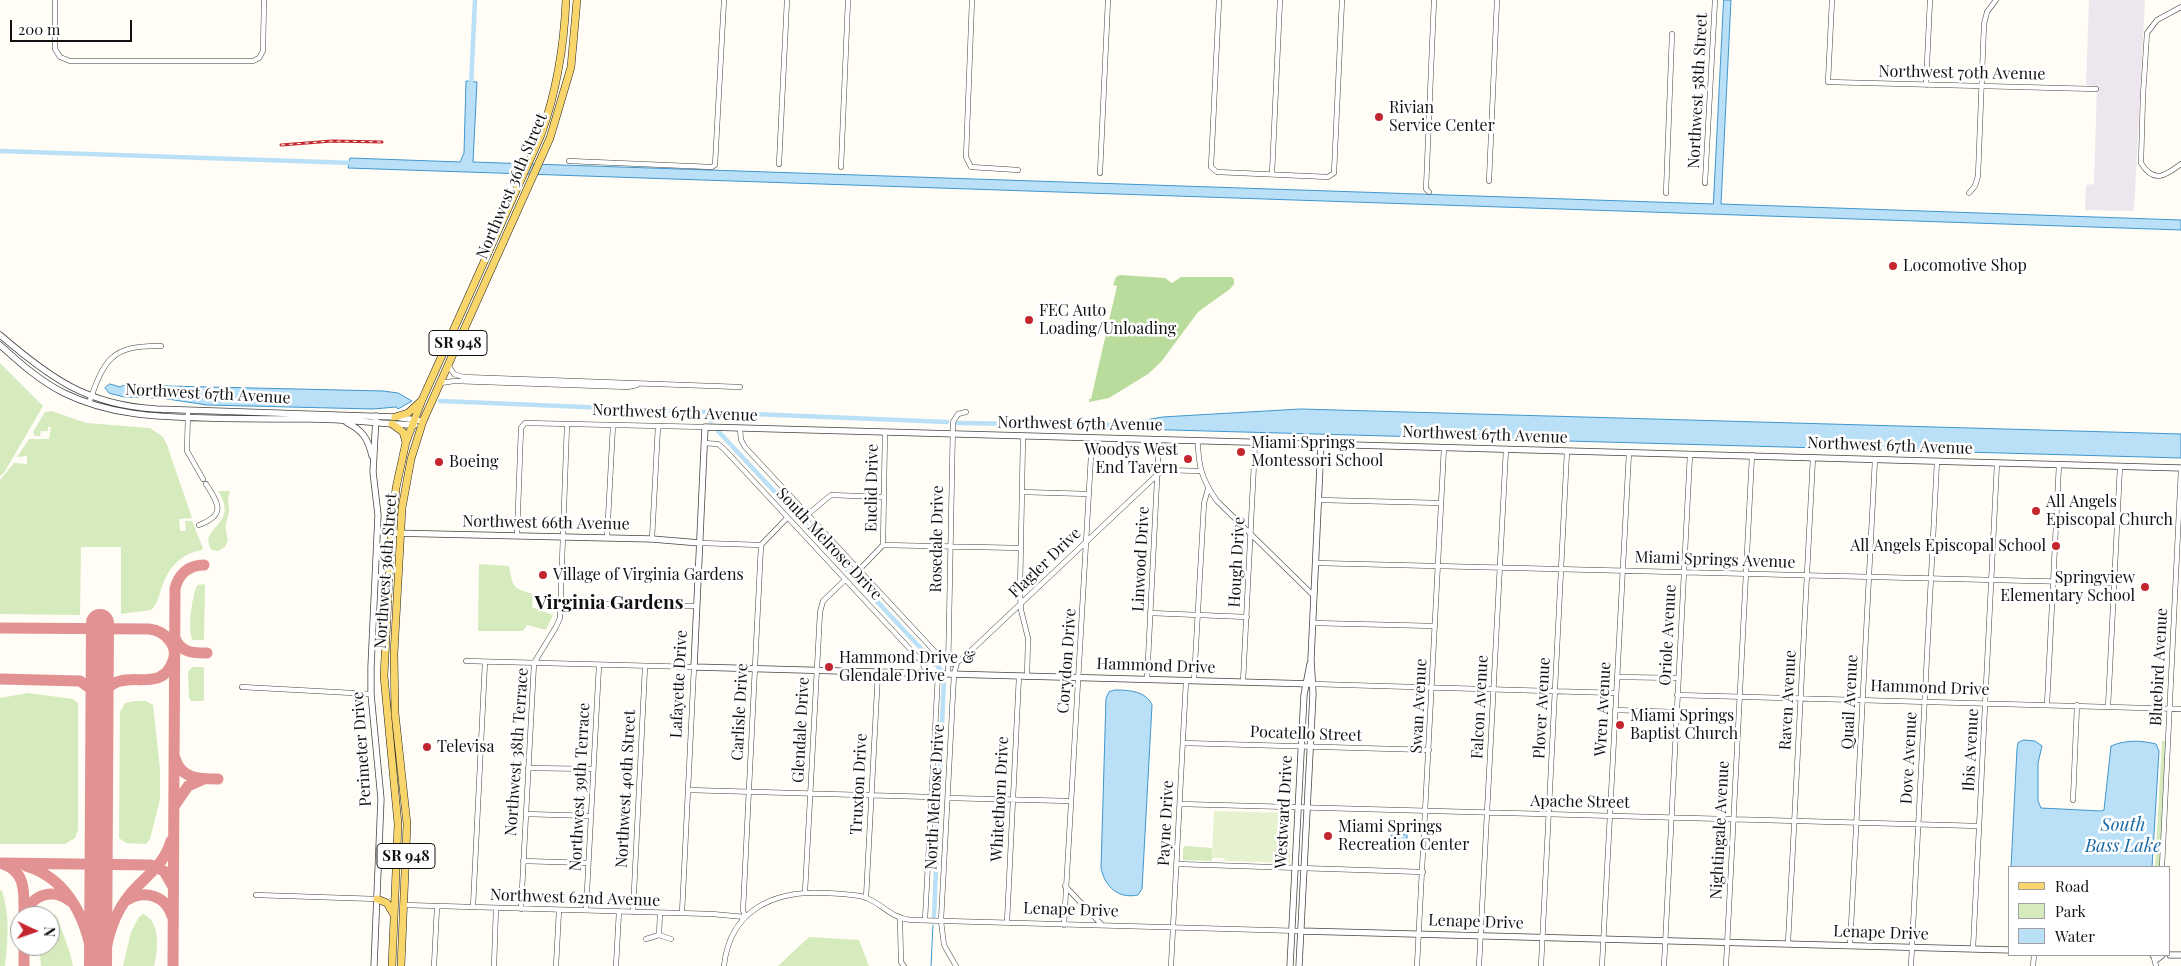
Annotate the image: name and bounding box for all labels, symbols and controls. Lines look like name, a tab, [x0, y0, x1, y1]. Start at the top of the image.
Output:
scale bar	[12, 10, 135, 42]
street label: Northwest 58th Street	[1684, 13, 1712, 169]
text: 200 m	[18, 19, 60, 39]
street label: Northwest 70th Avenue	[1878, 62, 2046, 84]
place label: Rivian Service Center	[1389, 98, 1495, 136]
street label: Northwest 36th Street	[473, 110, 551, 262]
marker: Rivian Service Center	[1373, 111, 1385, 123]
place label: Locomotive Shop	[1903, 256, 2027, 276]
marker: Locomotive Shop	[1887, 260, 1899, 272]
place label: FEC Auto Loading/Unloading	[1039, 301, 1176, 339]
marker: FEC Auto Loading/Unloading	[1023, 314, 1035, 326]
road number: SR 948	[429, 330, 487, 356]
street label: Northwest 67th Avenue	[125, 380, 291, 408]
street label: Northwest 67th Avenue	[592, 401, 758, 425]
street label: Northwest 67th Avenue	[997, 413, 1163, 435]
street label: Northwest 67th Avenue	[1402, 423, 1568, 447]
place label: Miami Springs Montessori School	[1251, 433, 1383, 471]
street label: Northwest 67th Avenue	[1807, 434, 1973, 458]
place label: Woodys West End Tavern	[1084, 440, 1178, 478]
street label: Euclid Drive	[862, 444, 882, 532]
marker: Miami Springs Montessori School	[1235, 446, 1247, 458]
place label: Boeing	[449, 452, 498, 472]
marker: Woodys West End Tavern	[1182, 453, 1194, 465]
marker: Boeing	[433, 456, 445, 468]
street label: South Melrose Drive	[772, 484, 886, 604]
street label: Rosedale Drive	[926, 485, 948, 593]
street label: Northwest 36th Street	[371, 492, 401, 650]
place label: All Angels Episcopal Church	[2046, 492, 2173, 530]
marker: All Angels Episcopal Church	[2030, 505, 2042, 517]
street label: Linwood Drive	[1129, 506, 1153, 612]
street label: Northwest 66th Avenue	[462, 512, 630, 534]
street label: Hough Drive	[1225, 516, 1249, 608]
street label: Flagler Drive	[1005, 524, 1085, 602]
place label: All Angels Episcopal School	[1850, 536, 2046, 556]
marker: All Angels Episcopal School	[2050, 540, 2062, 552]
street label: Miami Springs Avenue	[1634, 548, 1796, 572]
place label: Village of Virginia Gardens	[553, 565, 744, 585]
place label: Springview Elementary School	[2000, 568, 2135, 606]
marker: Village of Virginia Gardens	[537, 569, 549, 581]
marker: Springview Elementary School	[2139, 581, 2151, 593]
street label: Oriole Avenue	[1656, 584, 1680, 686]
district label: Virginia Gardens	[534, 592, 684, 614]
street label: Bluebird Avenue	[2146, 607, 2172, 727]
street label: Corydon Drive	[1054, 608, 1080, 714]
street label: Lafayette Drive	[667, 629, 691, 739]
place label: Hammond Drive & Glendale Drive	[839, 648, 976, 686]
street label: Raven Avenue	[1776, 649, 1800, 751]
street label: Hammond Drive	[1096, 654, 1216, 678]
street label: Falcon Avenue	[1468, 654, 1492, 760]
street label: Quail Avenue	[1838, 654, 1862, 750]
street label: Plover Avenue	[1530, 657, 1554, 759]
street label: Swan Avenue	[1407, 658, 1431, 754]
marker: Hammond Drive & Glendale Drive	[823, 661, 835, 673]
street label: Wren Avenue	[1591, 661, 1615, 757]
street label: Carlisle Drive	[728, 663, 752, 761]
street label: Northwest 38th Terrace	[502, 667, 532, 837]
street label: Glendale Drive	[789, 676, 813, 784]
street label: Hammond Drive	[1870, 676, 1990, 700]
street label: Perimeter Drive	[348, 691, 376, 807]
street label: Northwest 39th Terrace	[566, 702, 594, 872]
place label: Miami Springs Baptist Church	[1630, 706, 1738, 744]
street label: Ibis Avenue	[1959, 708, 1983, 792]
street label: Northwest 40th Street	[612, 709, 640, 869]
street label: Dove Avenue	[1897, 711, 1921, 805]
marker: Miami Springs Baptist Church	[1614, 719, 1626, 731]
street label: Pocatello Street	[1250, 722, 1362, 746]
street label: North Melrose Drive	[922, 723, 948, 871]
street label: Truxton Drive	[847, 733, 871, 835]
street label: Whitethorn Drive	[987, 736, 1013, 862]
place label: Televisa	[437, 737, 494, 757]
marker: Televisa	[421, 741, 433, 753]
street label: Westward Drive	[1271, 755, 1297, 869]
street label: Nightingale Avenue	[1707, 760, 1733, 900]
street label: Payne Drive	[1154, 780, 1178, 866]
street label: Apache Street	[1530, 792, 1630, 812]
water label: South Bass Lake	[2085, 814, 2161, 856]
place label: Miami Springs Recreation Center	[1338, 817, 1469, 855]
marker: Miami Springs Recreation Center	[1322, 830, 1334, 842]
road number: SR 948	[377, 844, 435, 868]
legend	[2008, 866, 2171, 956]
text: Road	[2055, 876, 2089, 896]
street label: Northwest 62nd Avenue	[489, 885, 661, 911]
street label: Lenape Drive	[1023, 899, 1119, 921]
text: Park	[2055, 901, 2086, 921]
north arrow	[10, 906, 60, 956]
street label: Lenape Drive	[1428, 911, 1524, 933]
street label: Lenape Drive	[1833, 922, 1929, 944]
text: N	[40, 926, 59, 937]
text: Water	[2055, 926, 2095, 946]

